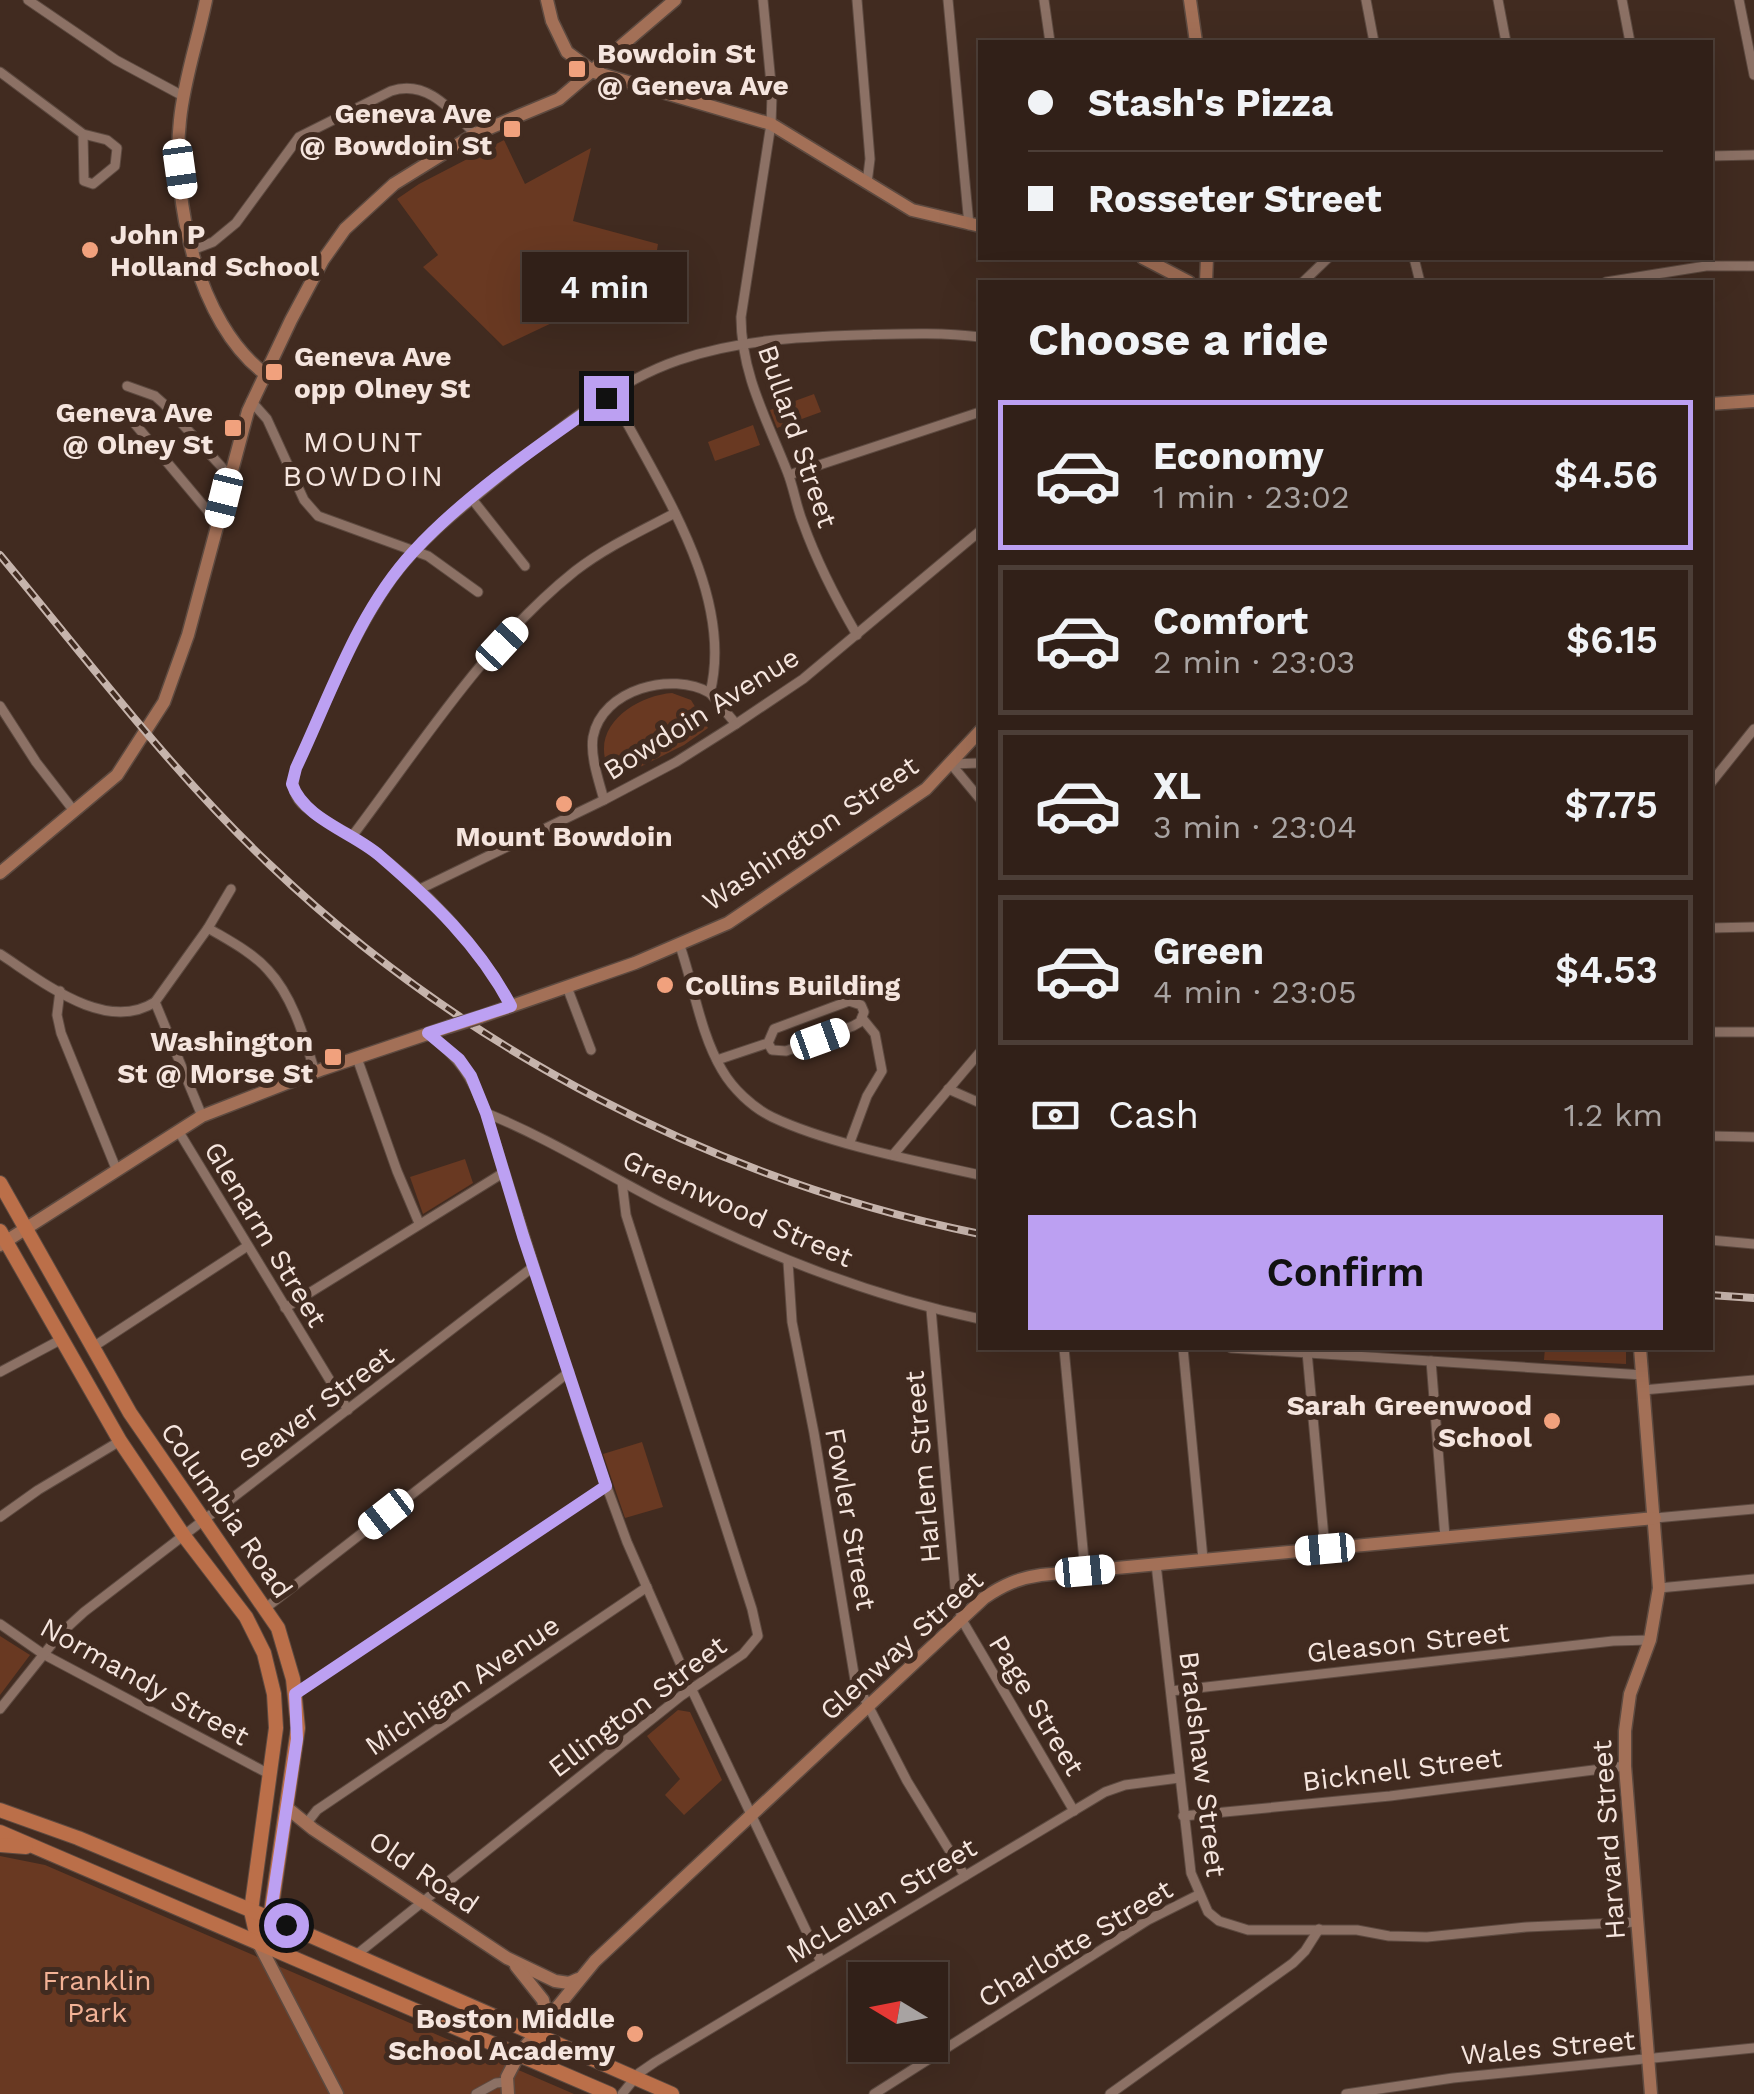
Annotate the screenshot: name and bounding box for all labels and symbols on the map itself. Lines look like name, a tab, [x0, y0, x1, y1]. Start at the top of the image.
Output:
place label: Bowdoin St @ Geneva Ave	[597, 37, 789, 102]
marker: Bowdoin St @ Geneva Ave	[566, 58, 588, 80]
place label: Geneva Ave @ Bowdoin St	[299, 97, 492, 162]
marker: Geneva Ave @ Bowdoin St	[501, 118, 523, 140]
car	[161, 137, 199, 201]
place label: John P Holland School	[110, 218, 320, 283]
marker: John P Holland School	[79, 239, 101, 261]
callout: 4 min	[524, 253, 688, 323]
place label: Geneva Ave opp Olney St	[294, 340, 470, 405]
street label: Bullard Street	[751, 341, 844, 532]
marker: Geneva Ave opp Olney St	[263, 361, 285, 383]
route end	[584, 376, 629, 421]
place label: Geneva Ave @ Olney St	[55, 396, 213, 461]
marker: Geneva Ave @ Olney St	[222, 417, 244, 439]
district label: MOUNT BOWDOIN	[282, 424, 446, 493]
car	[202, 465, 246, 531]
car	[471, 612, 533, 676]
street label: Bowdoin Avenue	[597, 640, 805, 787]
street label: Washington Street	[696, 749, 925, 918]
marker: Mount Bowdoin	[553, 793, 575, 815]
place label: Mount Bowdoin	[455, 820, 673, 853]
place label: Collins Building	[685, 969, 900, 1002]
marker: Collins Building	[654, 974, 676, 996]
car	[787, 1015, 853, 1063]
place label: Washington St @ Morse St	[117, 1025, 313, 1090]
marker: Washington St @ Morse St	[322, 1046, 344, 1068]
street label: Glenarm Street	[197, 1136, 334, 1333]
street label: Greenwood Street	[618, 1143, 858, 1274]
street label: Seaver Street	[233, 1338, 400, 1476]
street label: Harlem Street	[898, 1369, 947, 1564]
place label: Sarah Greenwood School	[1287, 1389, 1533, 1454]
marker: Sarah Greenwood School	[1541, 1410, 1563, 1432]
street label: Columbia Road	[154, 1416, 299, 1604]
street label: Fowler Street	[818, 1425, 883, 1613]
car	[353, 1484, 419, 1544]
car	[1294, 1531, 1356, 1567]
car	[1054, 1553, 1116, 1589]
street label: Glenway Street	[813, 1563, 990, 1727]
street label: Michigan Avenue	[359, 1608, 566, 1763]
street label: Normandy Street	[35, 1610, 255, 1753]
street label: Gleason Street	[1305, 1615, 1511, 1670]
street label: Ellington Street	[542, 1629, 733, 1784]
street label: Page Street	[982, 1629, 1091, 1782]
street label: Bradshaw Street	[1172, 1649, 1233, 1879]
street label: Harvard Street	[1585, 1739, 1632, 1941]
street label: Bicknell Street	[1300, 1741, 1504, 1798]
street label: Old Road	[363, 1824, 485, 1921]
street label: McLellan Street	[780, 1831, 983, 1970]
street label: Charlotte Street	[972, 1872, 1179, 2014]
route start	[264, 1903, 309, 1948]
north arrow	[848, 1962, 948, 2062]
park label: Franklin Park	[42, 1964, 152, 2029]
place label: Boston Middle School Academy	[388, 2002, 615, 2067]
marker: Boston Middle School Academy	[624, 2023, 646, 2045]
street label: Wales Street	[1459, 2023, 1637, 2072]

